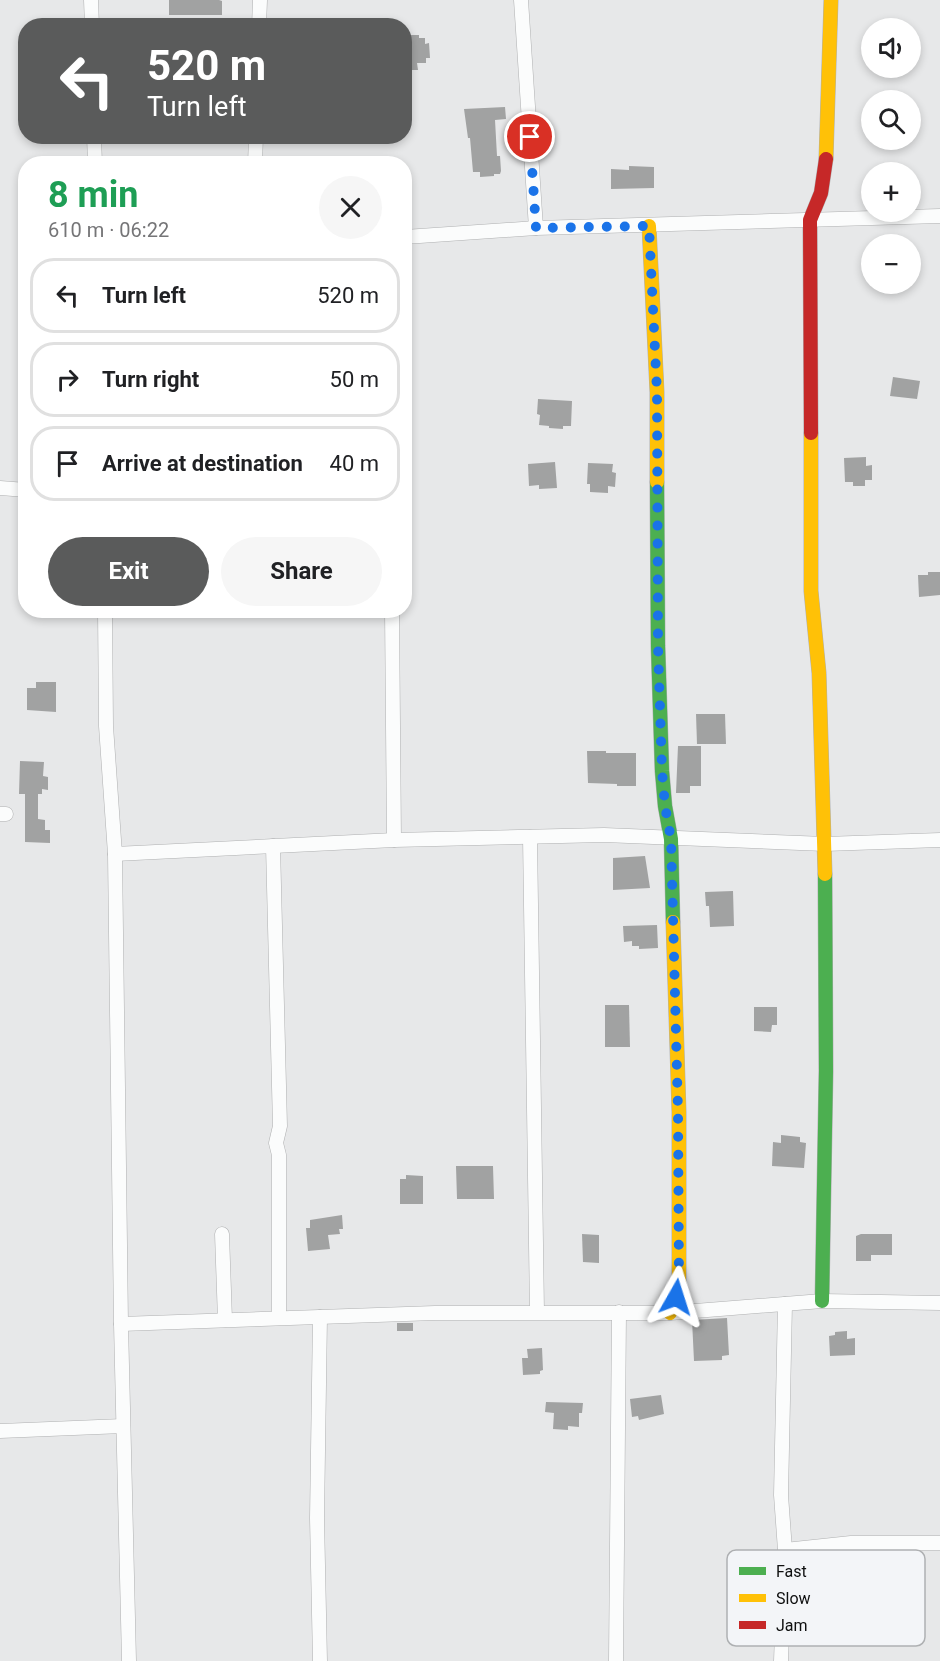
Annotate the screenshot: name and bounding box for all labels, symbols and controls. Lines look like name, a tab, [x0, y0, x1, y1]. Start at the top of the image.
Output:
map controls	[861, 18, 921, 294]
button: sound	[861, 18, 921, 78]
text: 520 m	[147, 41, 266, 90]
icon: left	[48, 42, 126, 120]
button: search	[861, 90, 921, 150]
text: Turn left	[147, 91, 247, 123]
pin	[504, 111, 555, 162]
icon: arrive	[513, 120, 546, 153]
button: +	[861, 162, 921, 222]
text: 8 min	[48, 174, 139, 216]
button: close	[319, 176, 382, 239]
text: 610 m · 06:22	[48, 218, 169, 242]
button: −	[861, 234, 921, 294]
icon: left	[51, 279, 84, 312]
text: Turn left	[102, 283, 186, 308]
text: 520 m	[317, 283, 379, 308]
icon: right	[51, 363, 84, 396]
text: Turn right	[102, 367, 199, 392]
text: 50 m	[330, 367, 379, 392]
icon: arrive	[51, 447, 84, 480]
text: Arrive at destination	[102, 451, 303, 476]
text: 40 m	[330, 451, 379, 476]
button: Exit	[48, 537, 209, 606]
button: Share	[221, 537, 382, 606]
position arrow	[644, 1265, 708, 1329]
legend	[727, 1550, 925, 1646]
text: Fast	[776, 1562, 807, 1581]
text: Slow	[776, 1589, 811, 1608]
text: Jam	[776, 1616, 808, 1635]

